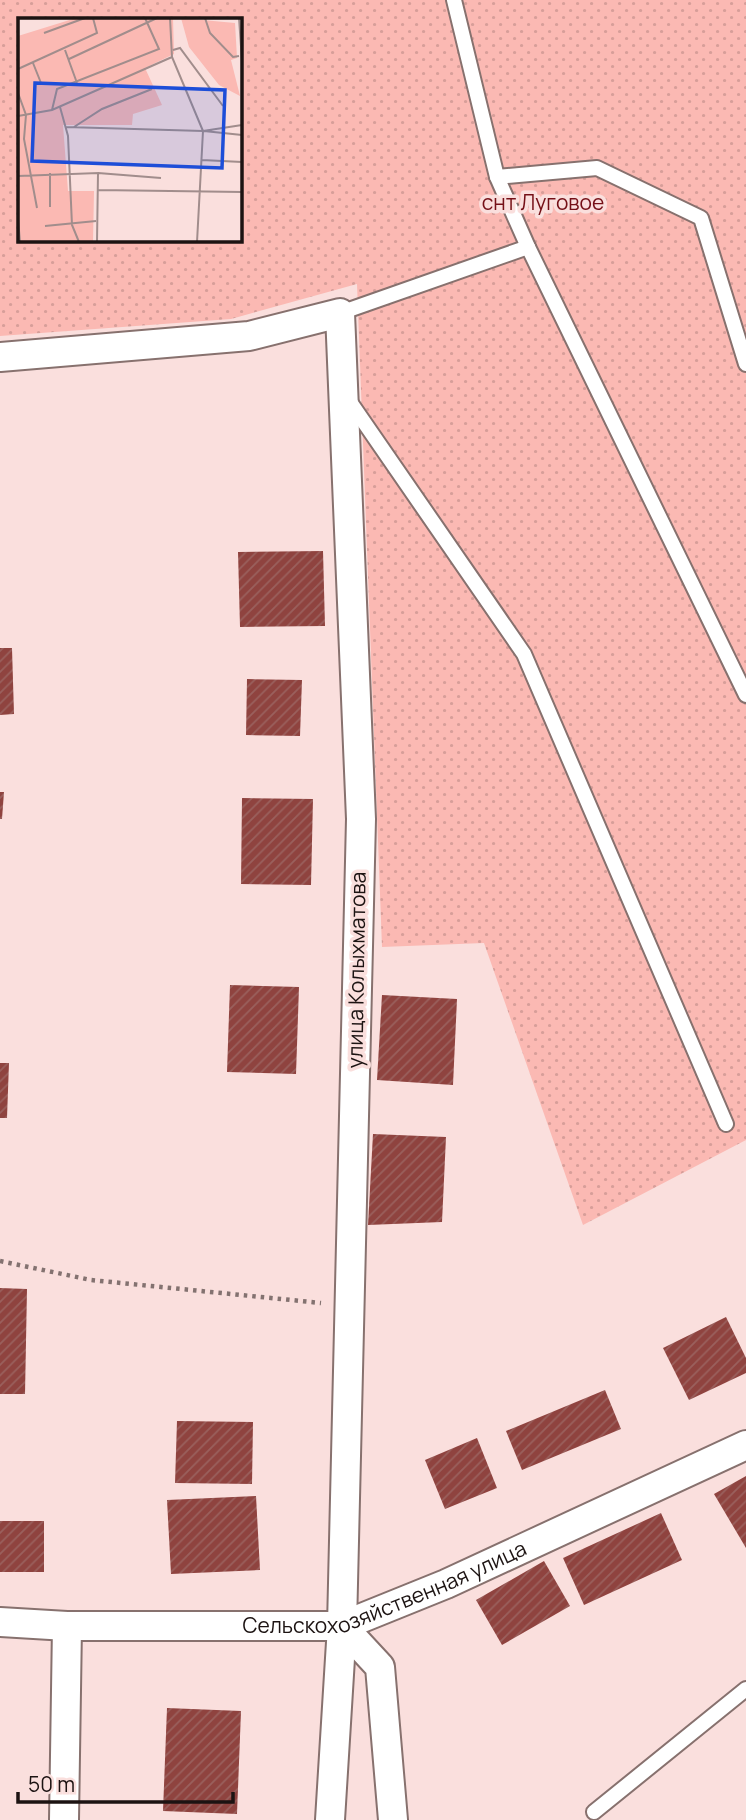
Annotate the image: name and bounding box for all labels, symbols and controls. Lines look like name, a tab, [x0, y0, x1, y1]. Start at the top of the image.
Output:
inset map	[18, 18, 242, 242]
park label: снт Луговое	[482, 188, 604, 216]
street label: улица Колыхматова	[340, 871, 372, 1069]
street label: Сельскохозяйственная улица	[242, 1534, 531, 1640]
scale bar	[18, 1760, 233, 1804]
text: 50 m	[28, 1770, 75, 1798]

